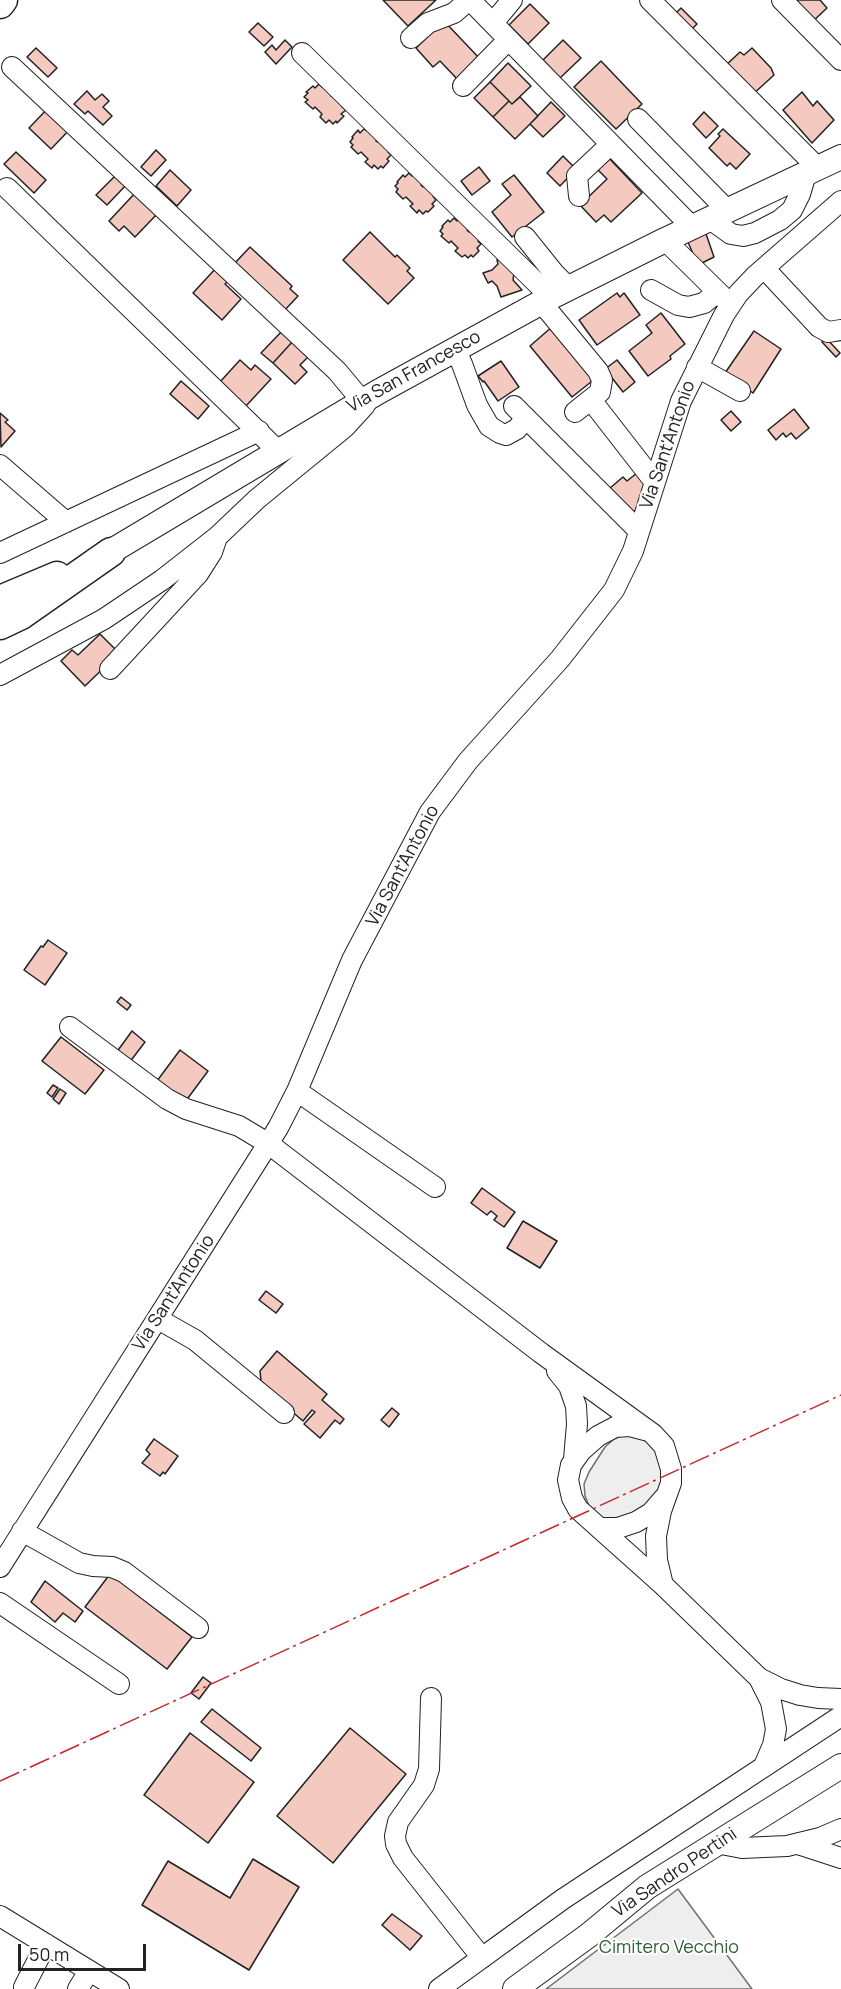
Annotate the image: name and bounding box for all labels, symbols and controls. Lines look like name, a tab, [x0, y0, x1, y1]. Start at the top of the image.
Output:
street label: Via San Francesco	[343, 326, 485, 418]
street label: Via Sant'Antonio	[636, 378, 700, 512]
street label: Via Sant'Antonio	[362, 802, 444, 930]
street label: Via Sant'Antonio	[128, 1231, 220, 1355]
street label: Via Sandro Pertini	[609, 1823, 741, 1923]
scale bar	[21, 1932, 148, 1970]
park label: Cimitero Vecchio	[599, 1937, 739, 1959]
text: 50 m	[29, 1942, 69, 1966]

